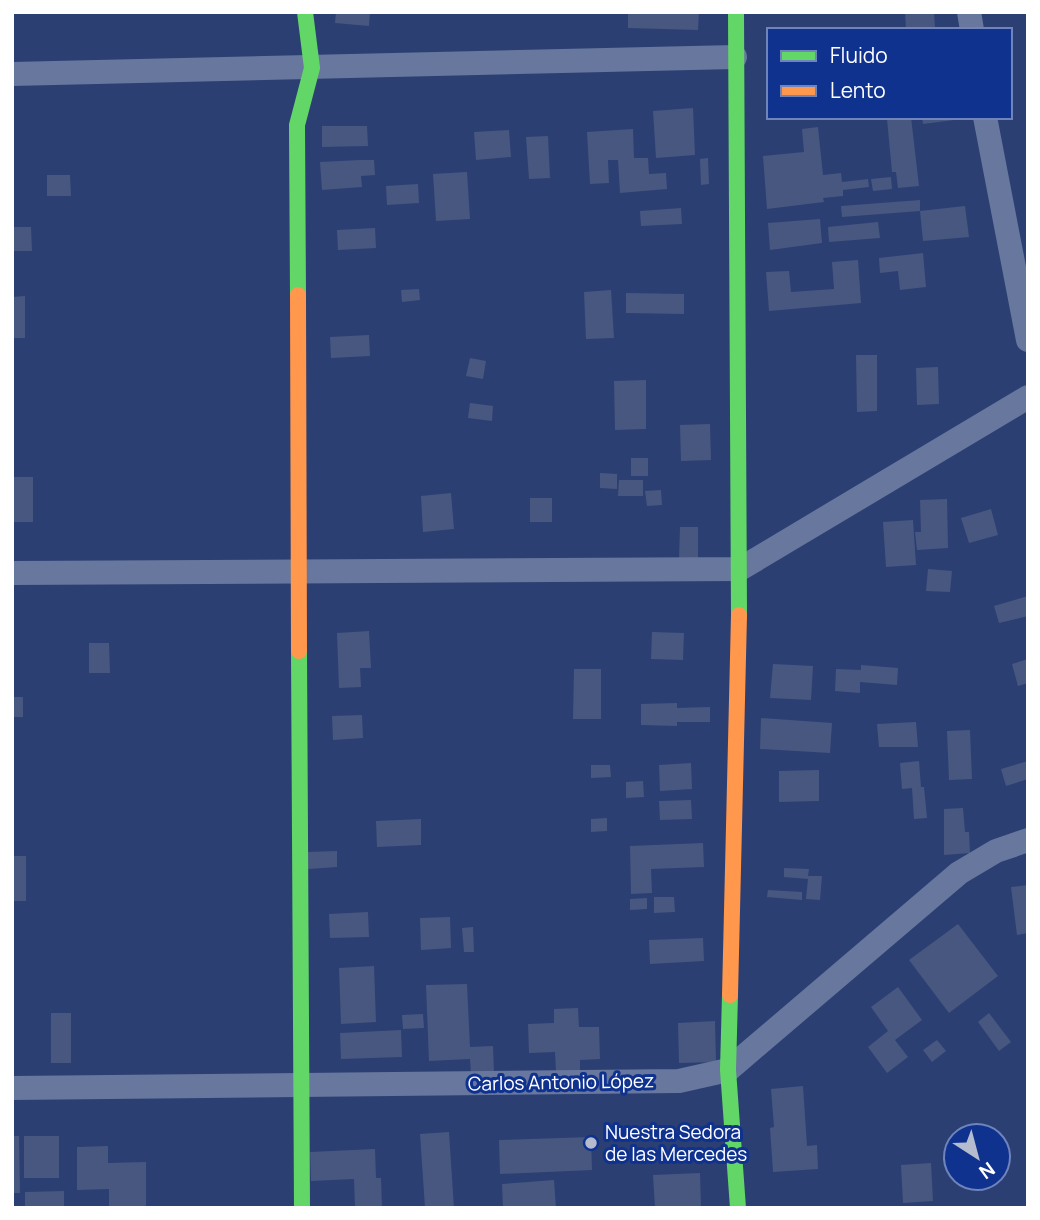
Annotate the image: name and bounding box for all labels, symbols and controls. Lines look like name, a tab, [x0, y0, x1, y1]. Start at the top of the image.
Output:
legend	[767, 28, 1012, 119]
text: Fluido	[830, 41, 888, 69]
text: Lento	[830, 76, 886, 104]
street label: Carlos Antonio López	[468, 1067, 654, 1097]
place label: Nuestra Sedora de las Mercedes	[605, 1119, 747, 1167]
north arrow	[942, 1122, 1012, 1192]
marker: Nuestra Sedora de las Mercedes	[583, 1135, 599, 1151]
text: N	[974, 1156, 1000, 1185]

